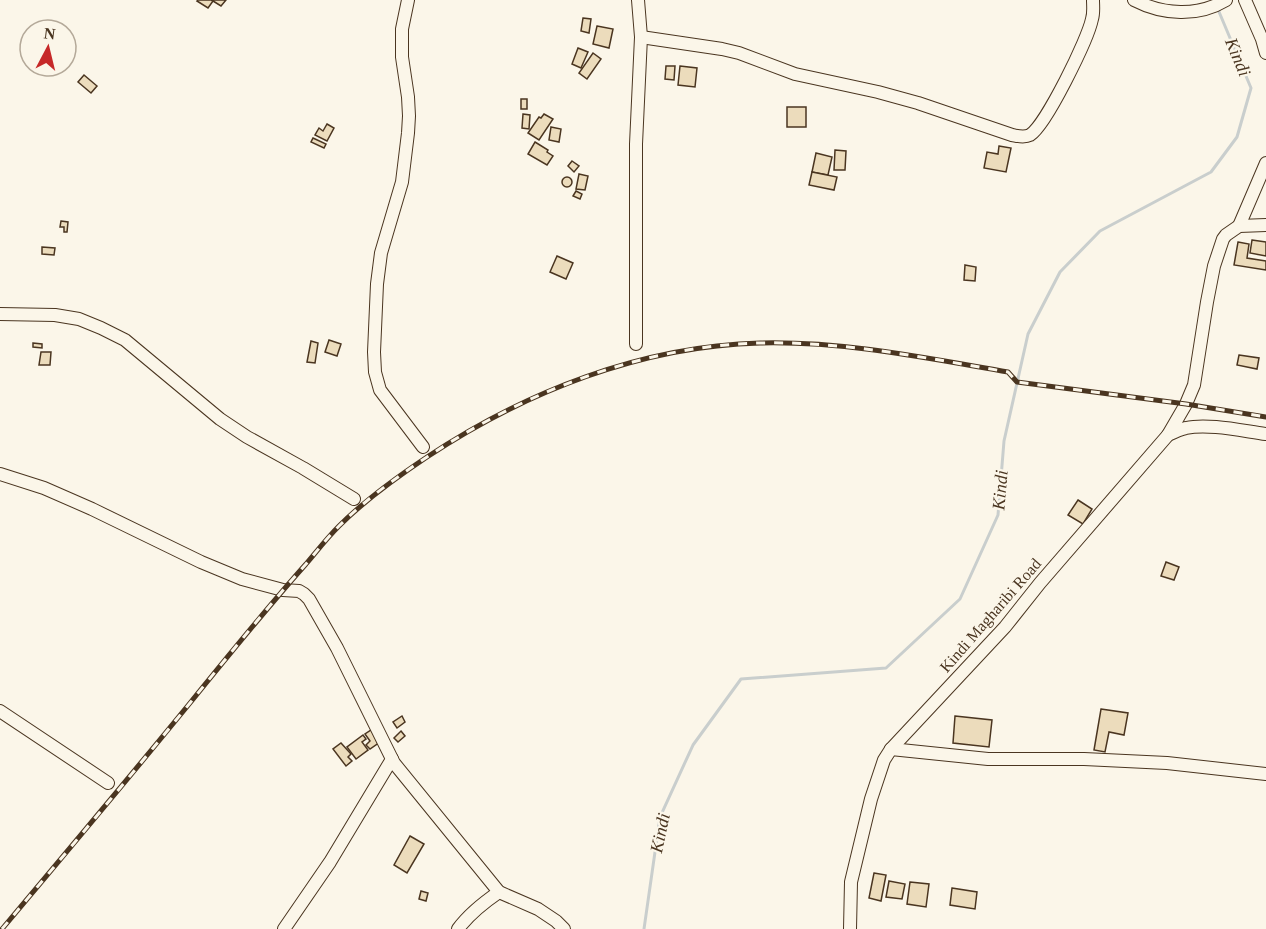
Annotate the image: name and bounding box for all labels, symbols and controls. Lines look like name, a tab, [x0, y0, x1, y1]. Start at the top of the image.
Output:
north arrow	[18, 18, 78, 78]
text: N	[43, 24, 57, 43]
water label: Kindi	[1221, 34, 1255, 79]
water label: Kindi	[988, 469, 1012, 512]
street label: Kindi Magharibi Road	[936, 555, 1045, 676]
water label: Kindi	[646, 811, 674, 856]

